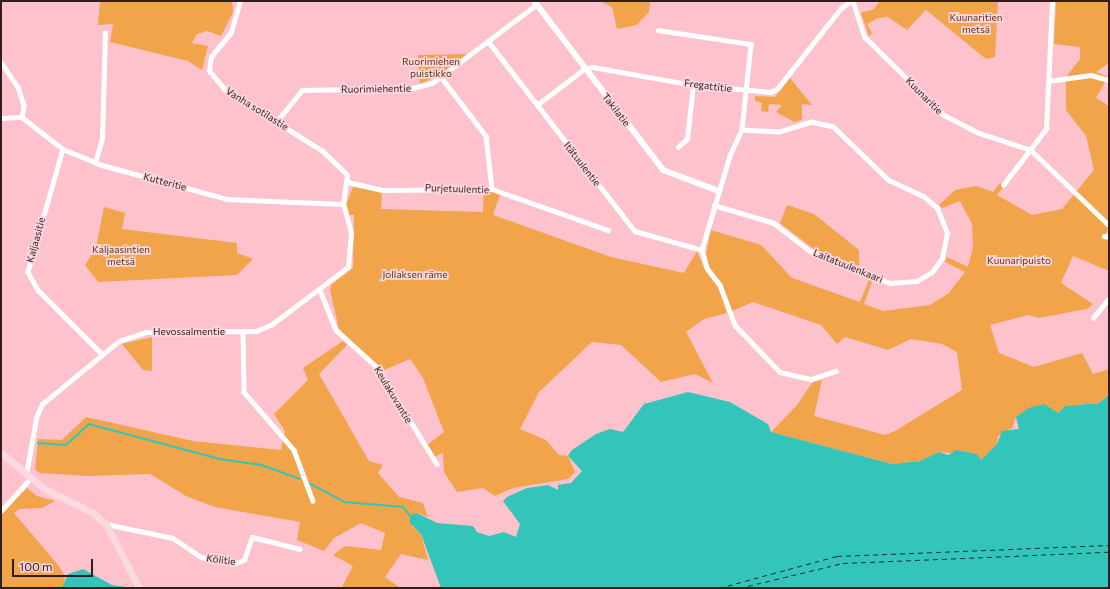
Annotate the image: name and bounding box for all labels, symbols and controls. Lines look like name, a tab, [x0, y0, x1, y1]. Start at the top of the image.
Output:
park label: Kuunaritien metsä	[950, 11, 1002, 34]
park label: Ruorimiehen puistikko	[402, 55, 460, 78]
street label: Kuunaritie	[903, 75, 945, 117]
street label: Fregattitie	[683, 77, 733, 95]
street label: Ruorimiehentie	[341, 82, 411, 96]
street label: Vanha sotilastie	[223, 85, 291, 133]
street label: Takilatie	[599, 91, 633, 129]
street label: Itätuulentie	[561, 139, 603, 189]
street label: Kutteritie	[142, 171, 188, 193]
street label: Purjetuulentie	[425, 182, 489, 196]
street label: Kaljaasitie	[24, 216, 48, 264]
park label: Kaljaasintien metsä	[92, 243, 150, 266]
street label: Laitatuulenkaari	[811, 247, 885, 285]
park label: Kuunaripuisto	[987, 255, 1051, 267]
park label: Jollaksen räme	[382, 269, 448, 281]
street label: Hevossalmentie	[153, 326, 225, 338]
street label: Keulakuvantie	[371, 365, 415, 425]
scale bar	[14, 551, 95, 577]
street label: Kölitie	[206, 552, 236, 568]
text: 100 m	[19, 559, 53, 573]

